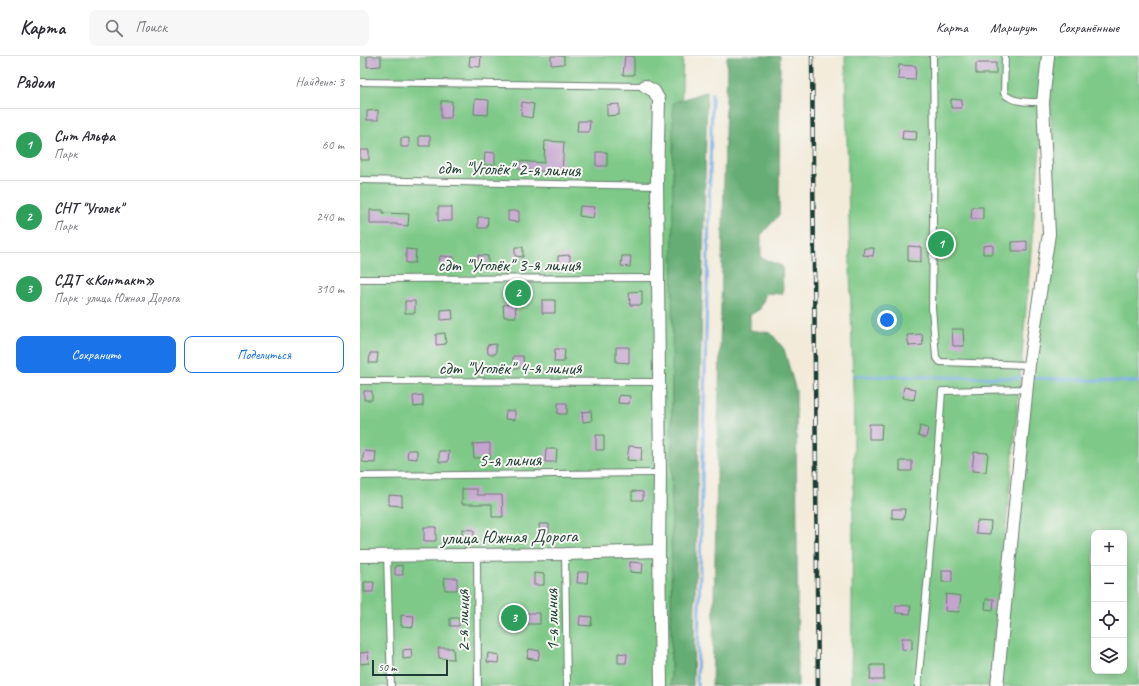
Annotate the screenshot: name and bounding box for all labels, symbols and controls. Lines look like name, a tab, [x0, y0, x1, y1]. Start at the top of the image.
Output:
search box	[89, 10, 369, 46]
text: Карта	[20, 16, 65, 40]
icon: search	[103, 17, 125, 39]
text: Поиск	[135, 18, 167, 37]
text: Карта	[936, 19, 968, 36]
text: Маршрут	[990, 19, 1036, 36]
text: Сохранённые	[1058, 19, 1119, 36]
text: Рядом	[16, 72, 54, 93]
text: Найдено: 3	[296, 74, 344, 90]
text: Снт Альфа	[54, 127, 115, 146]
text: 1	[26, 137, 32, 153]
text: 60 m	[322, 137, 344, 153]
text: Парк	[54, 146, 77, 162]
street label: сдт "Уголёк" 2-я линия	[437, 156, 582, 182]
text: СНТ "Уголек"	[54, 199, 123, 218]
text: 2	[26, 209, 32, 225]
text: 240 m	[316, 209, 344, 225]
text: Парк	[54, 218, 77, 234]
pin: 1	[928, 229, 954, 259]
street label: сдт "Уголёк" 3-я линия	[437, 253, 582, 277]
text: СДТ «Контакт»	[54, 271, 154, 290]
pin: 2	[505, 278, 531, 308]
text: 3	[26, 281, 32, 297]
text: 310 m	[316, 281, 344, 297]
text: Парк · улица Южная Дорога	[54, 290, 180, 306]
your location	[877, 310, 897, 330]
button: Сохранить	[16, 336, 176, 373]
button: Поделиться	[184, 336, 344, 373]
street label: сдт "Уголёк" 4-я линия	[438, 356, 583, 380]
street label: 5-я линия	[478, 447, 543, 473]
street label: улица Южная Дорога	[439, 524, 579, 550]
map controls	[1091, 530, 1127, 674]
button: +	[1091, 530, 1127, 566]
button: −	[1091, 566, 1127, 602]
street label: 1-я линия	[539, 587, 565, 652]
street label: 2-я линия	[451, 589, 475, 652]
button: locate	[1091, 602, 1127, 638]
pin: 3	[501, 603, 527, 633]
button: layers	[1091, 638, 1127, 674]
scale bar	[372, 658, 448, 677]
text: 50 m	[378, 660, 397, 674]

